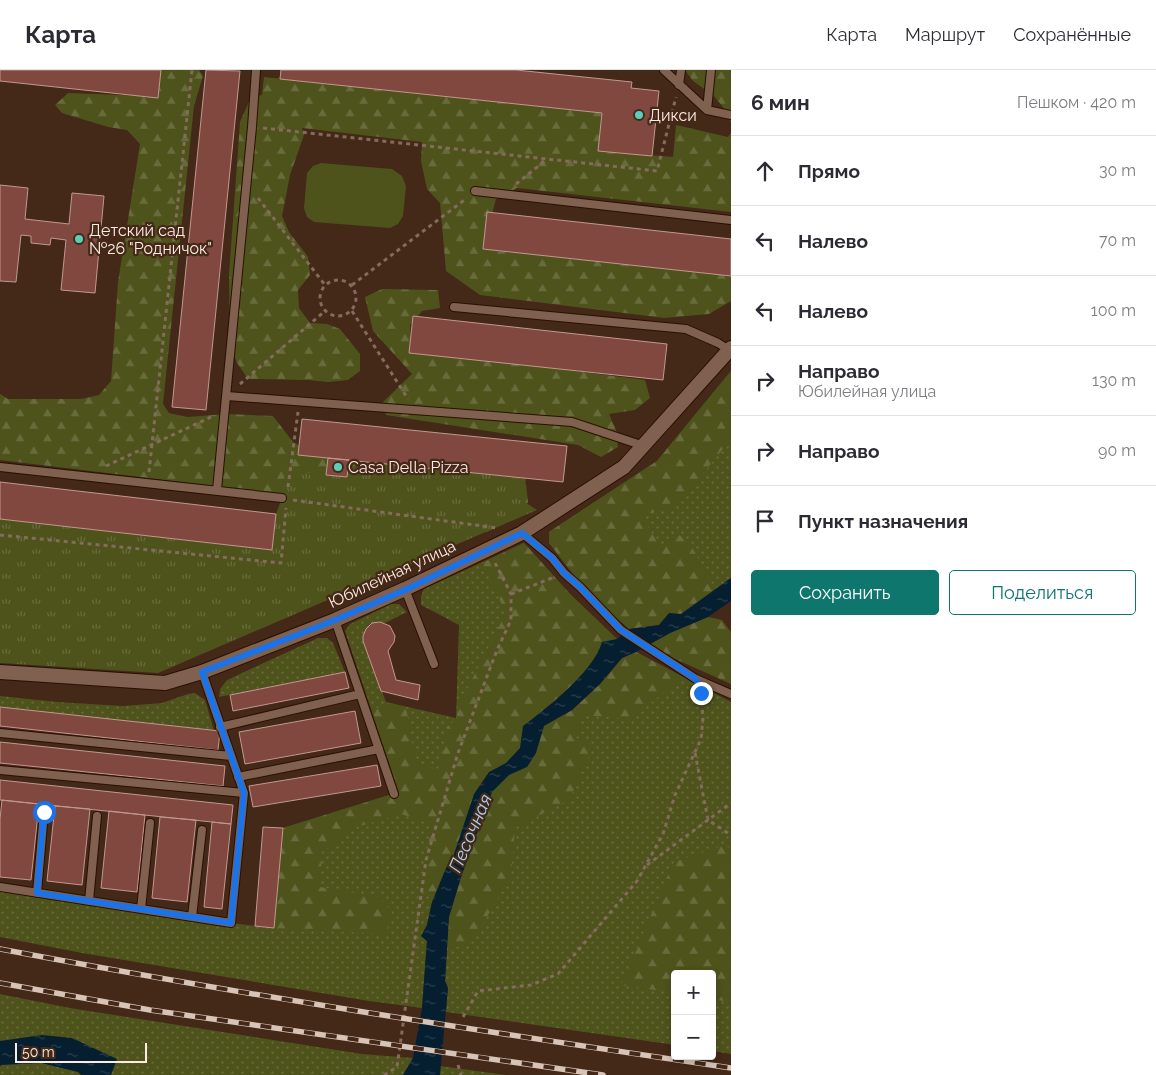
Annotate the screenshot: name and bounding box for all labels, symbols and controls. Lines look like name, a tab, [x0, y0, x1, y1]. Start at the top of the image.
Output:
text: Карта	[25, 20, 96, 49]
text: Карта	[826, 24, 877, 45]
text: Маршрут	[905, 24, 985, 45]
text: Сохранённые	[1013, 24, 1131, 45]
text: 6 мин	[751, 90, 810, 115]
text: Пешком · 420 m	[1017, 93, 1136, 112]
place label: Дикси	[649, 106, 697, 125]
marker: Дикси	[633, 109, 645, 121]
icon: ahead	[751, 157, 779, 185]
text: Прямо	[798, 160, 860, 182]
text: 30 m	[1099, 161, 1136, 180]
place label: Детский сад №26 "Родничок"	[89, 221, 212, 258]
icon: left	[751, 227, 779, 255]
text: Налево	[798, 230, 868, 252]
text: 70 m	[1099, 231, 1136, 250]
marker: Детский сад №26 "Родничок"	[73, 233, 85, 245]
icon: left	[751, 297, 779, 325]
text: Налево	[798, 300, 868, 322]
text: 100 m	[1091, 301, 1136, 320]
text: Направо	[798, 360, 879, 382]
icon: right	[751, 367, 779, 395]
text: 130 m	[1092, 371, 1136, 390]
text: Юбилейная улица	[798, 382, 936, 401]
icon: right	[751, 437, 779, 465]
text: Направо	[798, 440, 879, 462]
text: 90 m	[1098, 441, 1136, 460]
place label: Casa Della Pizza	[348, 458, 468, 477]
marker: Casa Della Pizza	[332, 461, 344, 473]
icon: arrive	[751, 507, 779, 535]
text: Пункт назначения	[798, 510, 968, 532]
street label: Юбилейная улица	[325, 536, 459, 612]
button: Сохранить	[751, 570, 939, 615]
button: Поделиться	[949, 570, 1136, 615]
route end	[690, 682, 713, 705]
water label: Песочная	[444, 790, 496, 875]
route start	[33, 801, 56, 824]
map controls	[671, 970, 716, 1060]
button: +	[671, 970, 716, 1015]
button: −	[671, 1015, 716, 1060]
scale bar	[15, 1040, 148, 1063]
text: 50 m	[22, 1044, 55, 1060]

